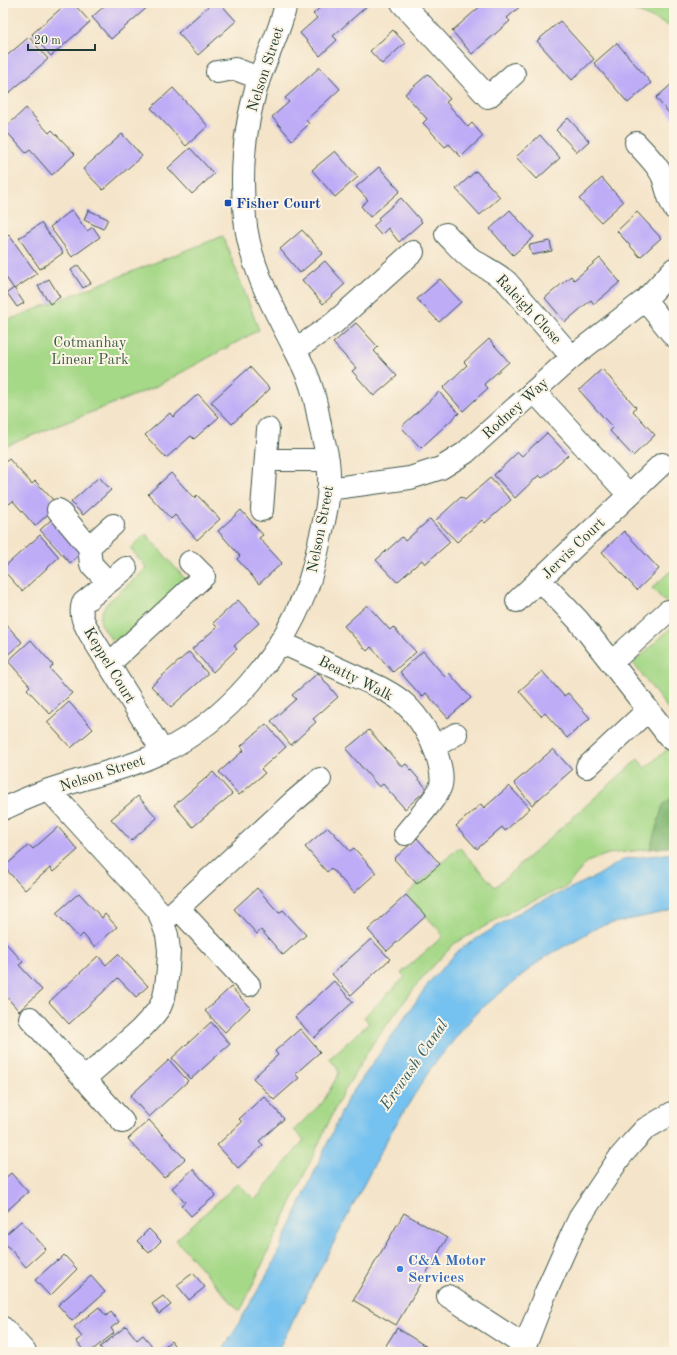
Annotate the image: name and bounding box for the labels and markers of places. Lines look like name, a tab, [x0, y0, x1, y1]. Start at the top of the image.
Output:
place label: Fisher Court	[236, 197, 321, 212]
marker: Fisher Court	[223, 198, 233, 208]
place label: C&A Motor Services	[408, 1254, 486, 1286]
marker: C&A Motor Services	[395, 1264, 405, 1274]

